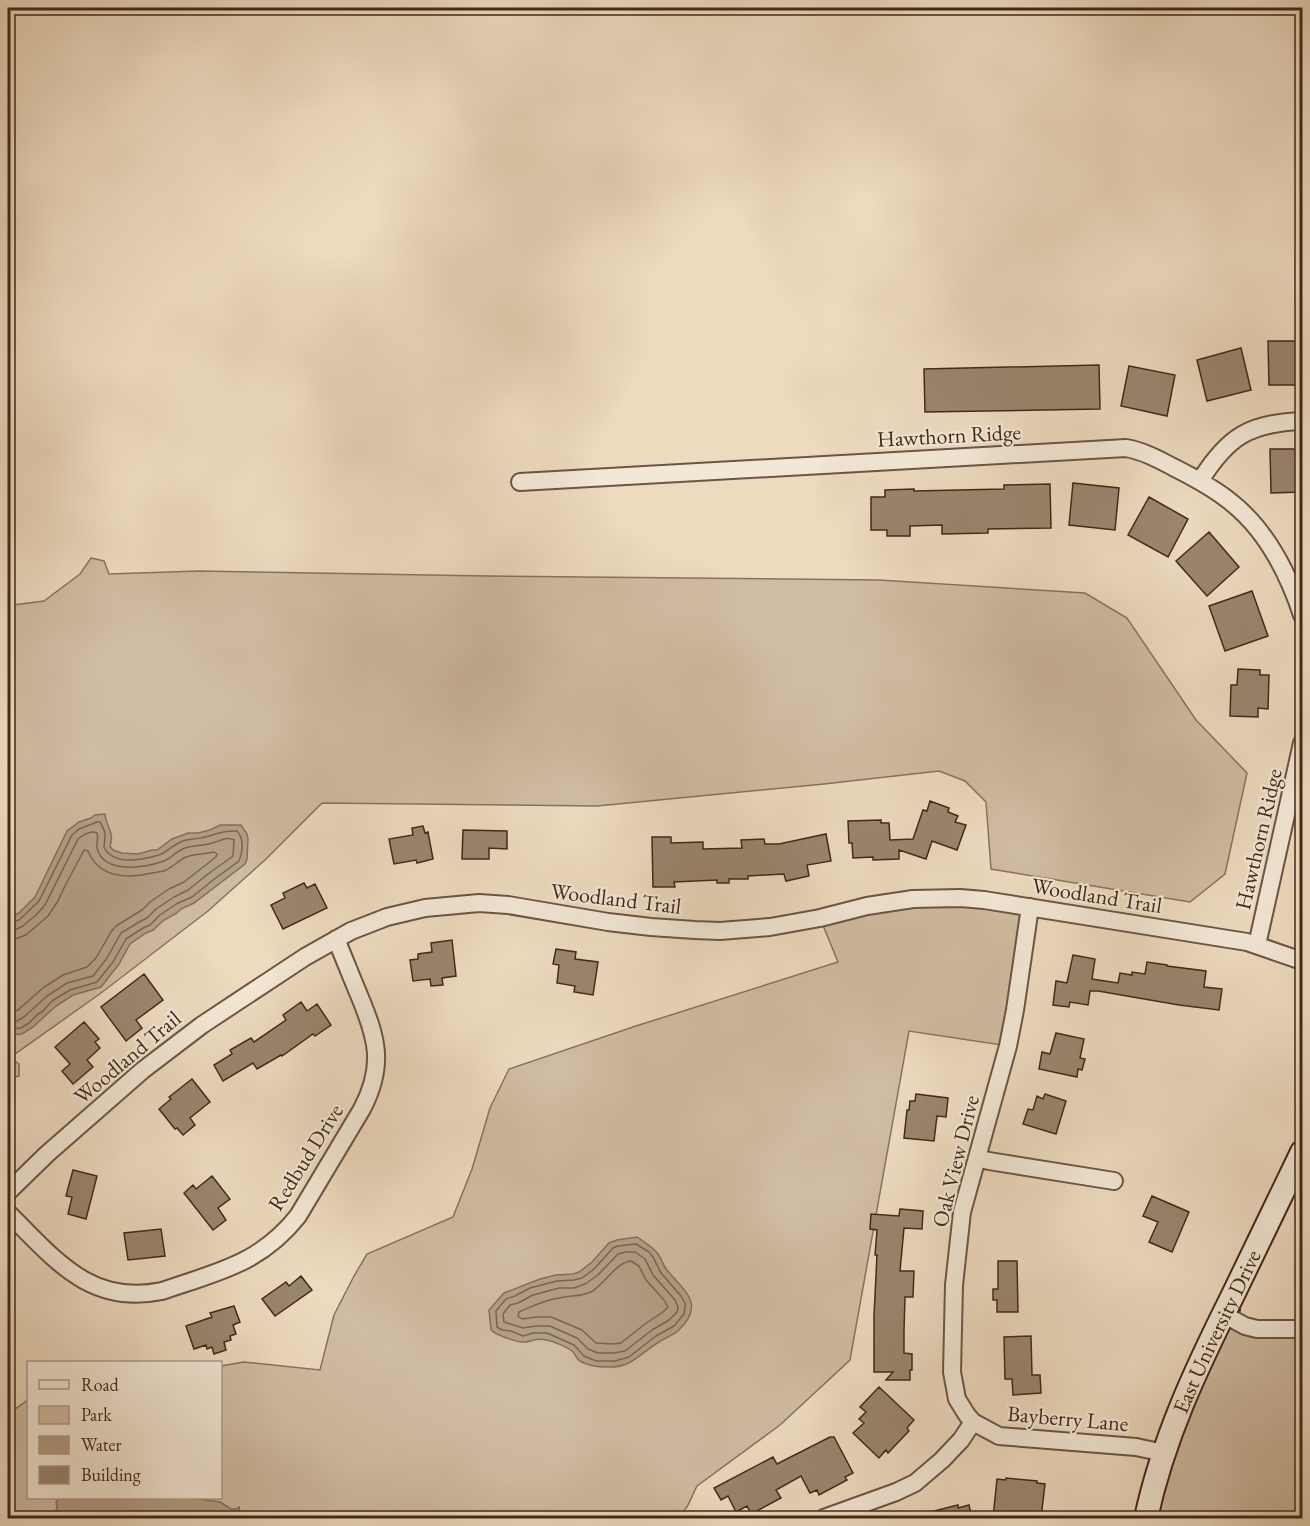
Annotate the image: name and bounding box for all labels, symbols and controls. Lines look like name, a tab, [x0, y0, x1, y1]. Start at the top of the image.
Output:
street label: Hawthorn Ridge	[876, 417, 1022, 454]
street label: Hawthorn Ridge	[1228, 765, 1289, 913]
street label: Woodland Trail	[1030, 871, 1164, 920]
street label: Woodland Trail	[549, 876, 683, 921]
street label: Woodland Trail	[68, 1004, 187, 1111]
street label: Oak View Drive	[925, 1092, 986, 1230]
street label: Redbud Drive	[261, 1098, 350, 1216]
street label: East University Drive	[1166, 1245, 1268, 1418]
legend	[27, 1361, 222, 1499]
text: Road	[81, 1373, 120, 1396]
street label: Bayberry Lane	[1006, 1399, 1130, 1438]
text: Park	[81, 1403, 112, 1426]
text: Water	[81, 1433, 122, 1456]
text: Building	[81, 1463, 141, 1486]

